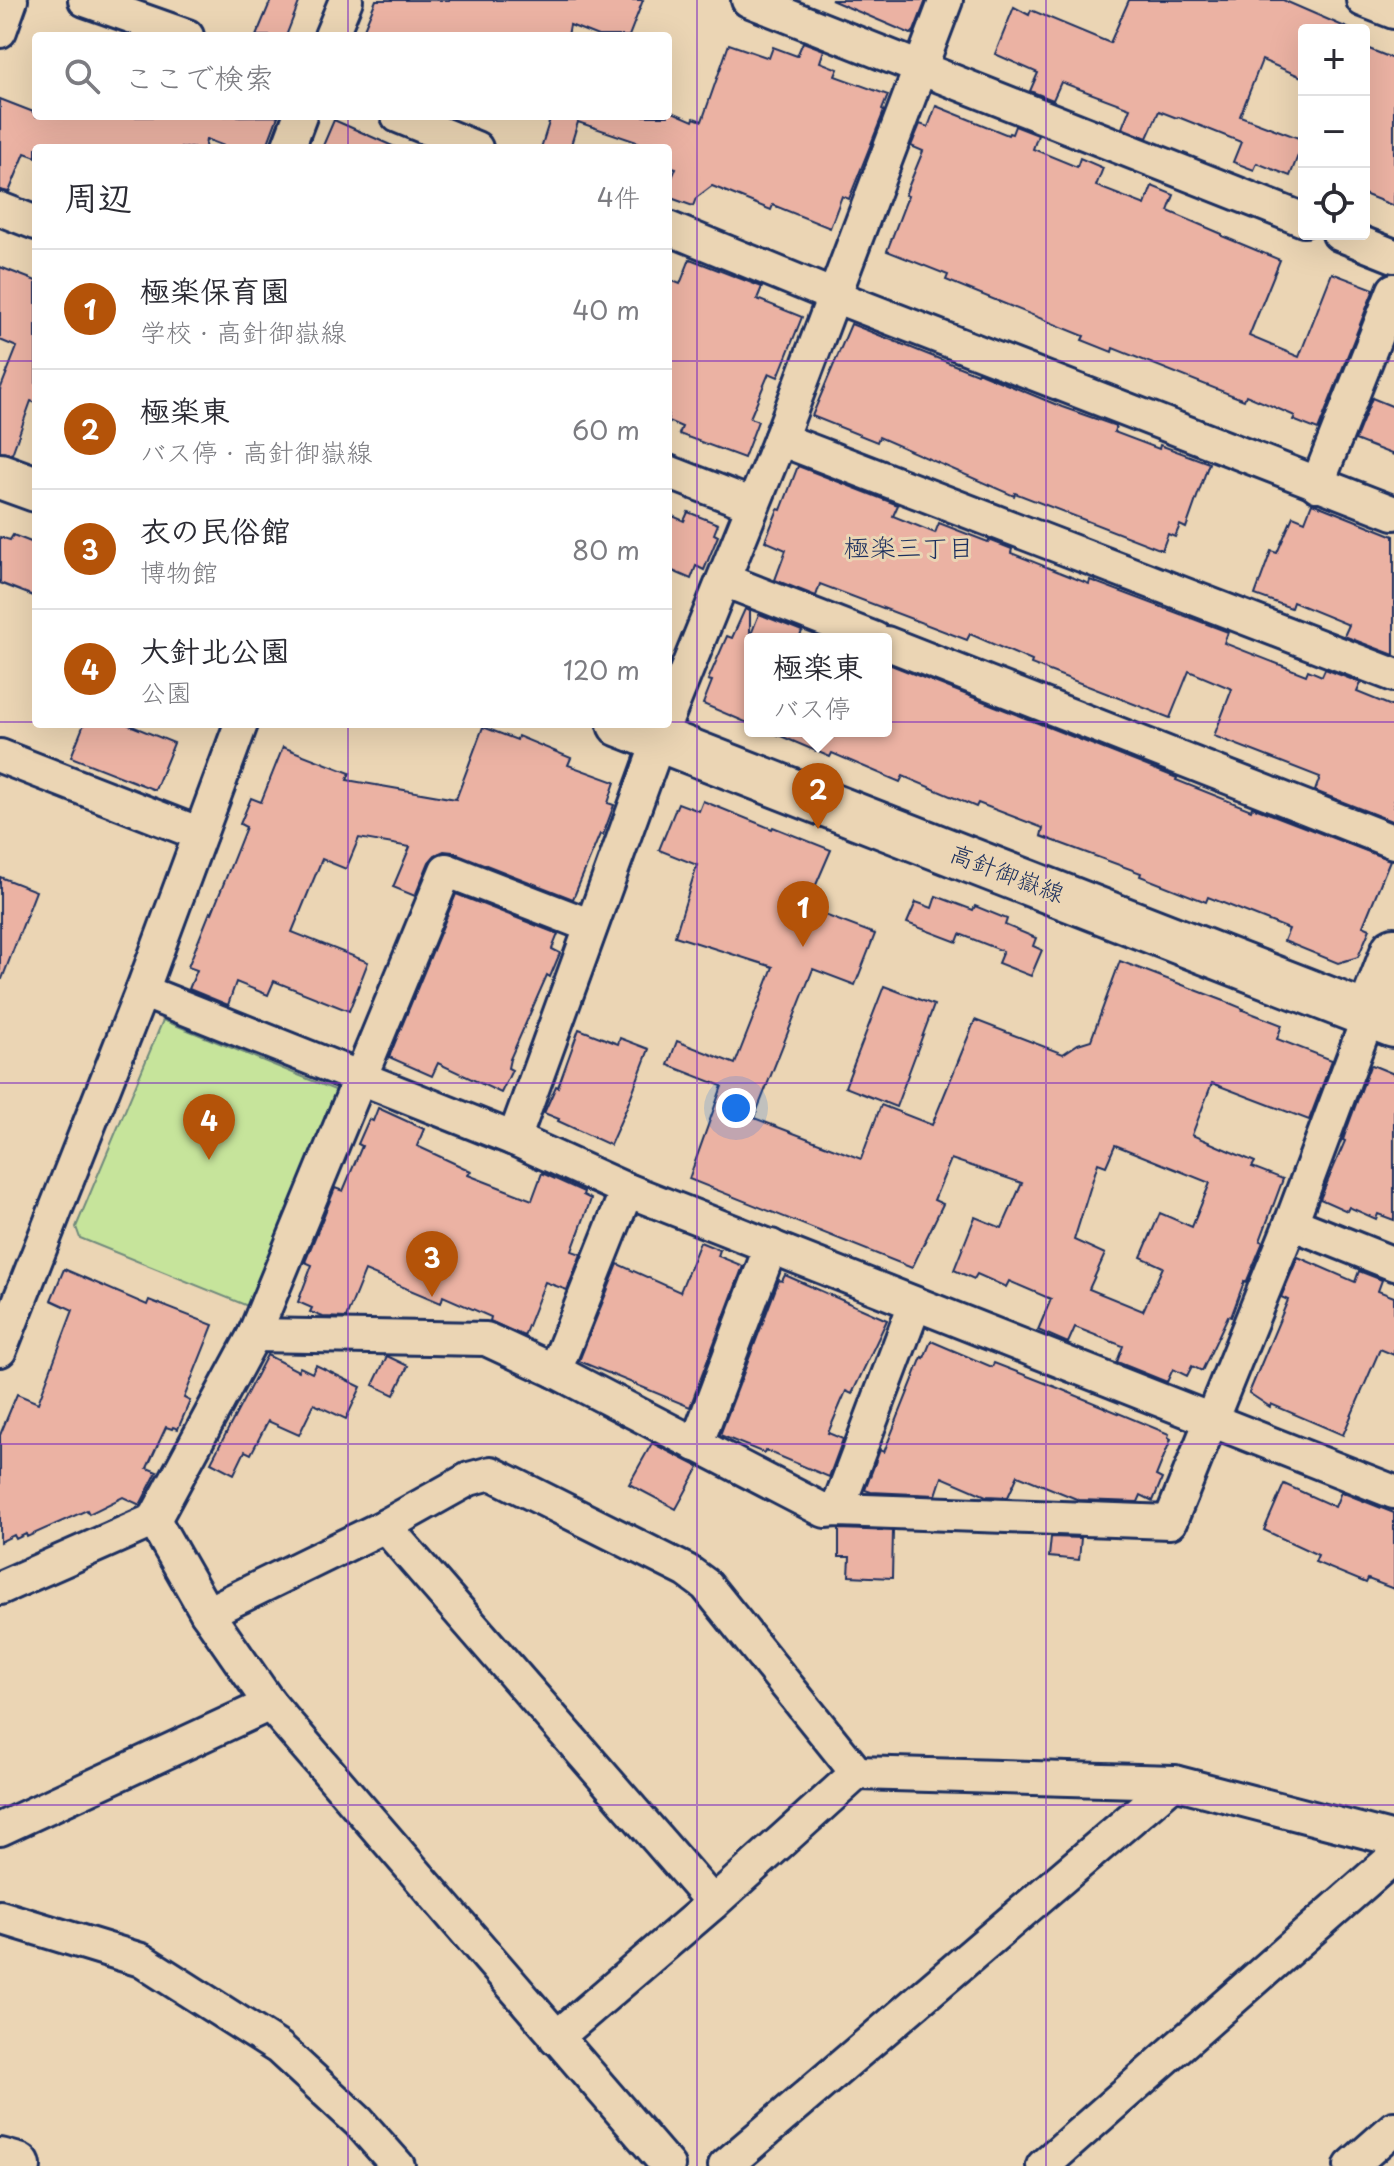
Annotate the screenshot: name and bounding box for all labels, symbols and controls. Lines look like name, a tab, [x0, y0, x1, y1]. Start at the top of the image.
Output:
map controls	[1298, 24, 1370, 240]
button: +	[1298, 24, 1370, 96]
search box	[32, 32, 672, 120]
icon: search	[60, 54, 104, 98]
text: ここで検索	[124, 54, 274, 99]
button: −	[1298, 96, 1370, 168]
button: locate	[1298, 168, 1370, 240]
text: 周辺	[64, 170, 132, 222]
text: 4件	[597, 177, 640, 216]
text: 極楽保育園	[140, 267, 290, 312]
text: 1	[84, 290, 96, 329]
text: 40 m	[572, 290, 640, 329]
text: 学校 · 高針御嶽線	[140, 312, 346, 351]
text: 極楽東	[140, 387, 230, 432]
text: 2	[81, 410, 99, 449]
text: 60 m	[572, 410, 640, 449]
text: バス停 · 高針御嶽線	[140, 432, 372, 471]
text: 衣の民俗館	[140, 507, 290, 552]
district label: 極楽三丁目	[844, 527, 974, 566]
text: 3	[81, 530, 99, 569]
text: 80 m	[572, 530, 640, 569]
text: 博物館	[140, 552, 218, 591]
text: 大針北公園	[140, 627, 290, 672]
popup	[744, 633, 892, 737]
text: 極楽東	[773, 643, 863, 688]
text: 4	[81, 650, 99, 689]
text: 120 m	[563, 650, 640, 689]
text: 公園	[140, 672, 192, 711]
text: バス停	[773, 688, 851, 727]
pin: 2	[792, 763, 844, 829]
street label: 高針御嶽線	[945, 834, 1070, 910]
pin: 1	[777, 881, 829, 947]
your location	[716, 1088, 756, 1128]
pin: 4	[183, 1094, 235, 1160]
pin: 3	[406, 1231, 458, 1297]

